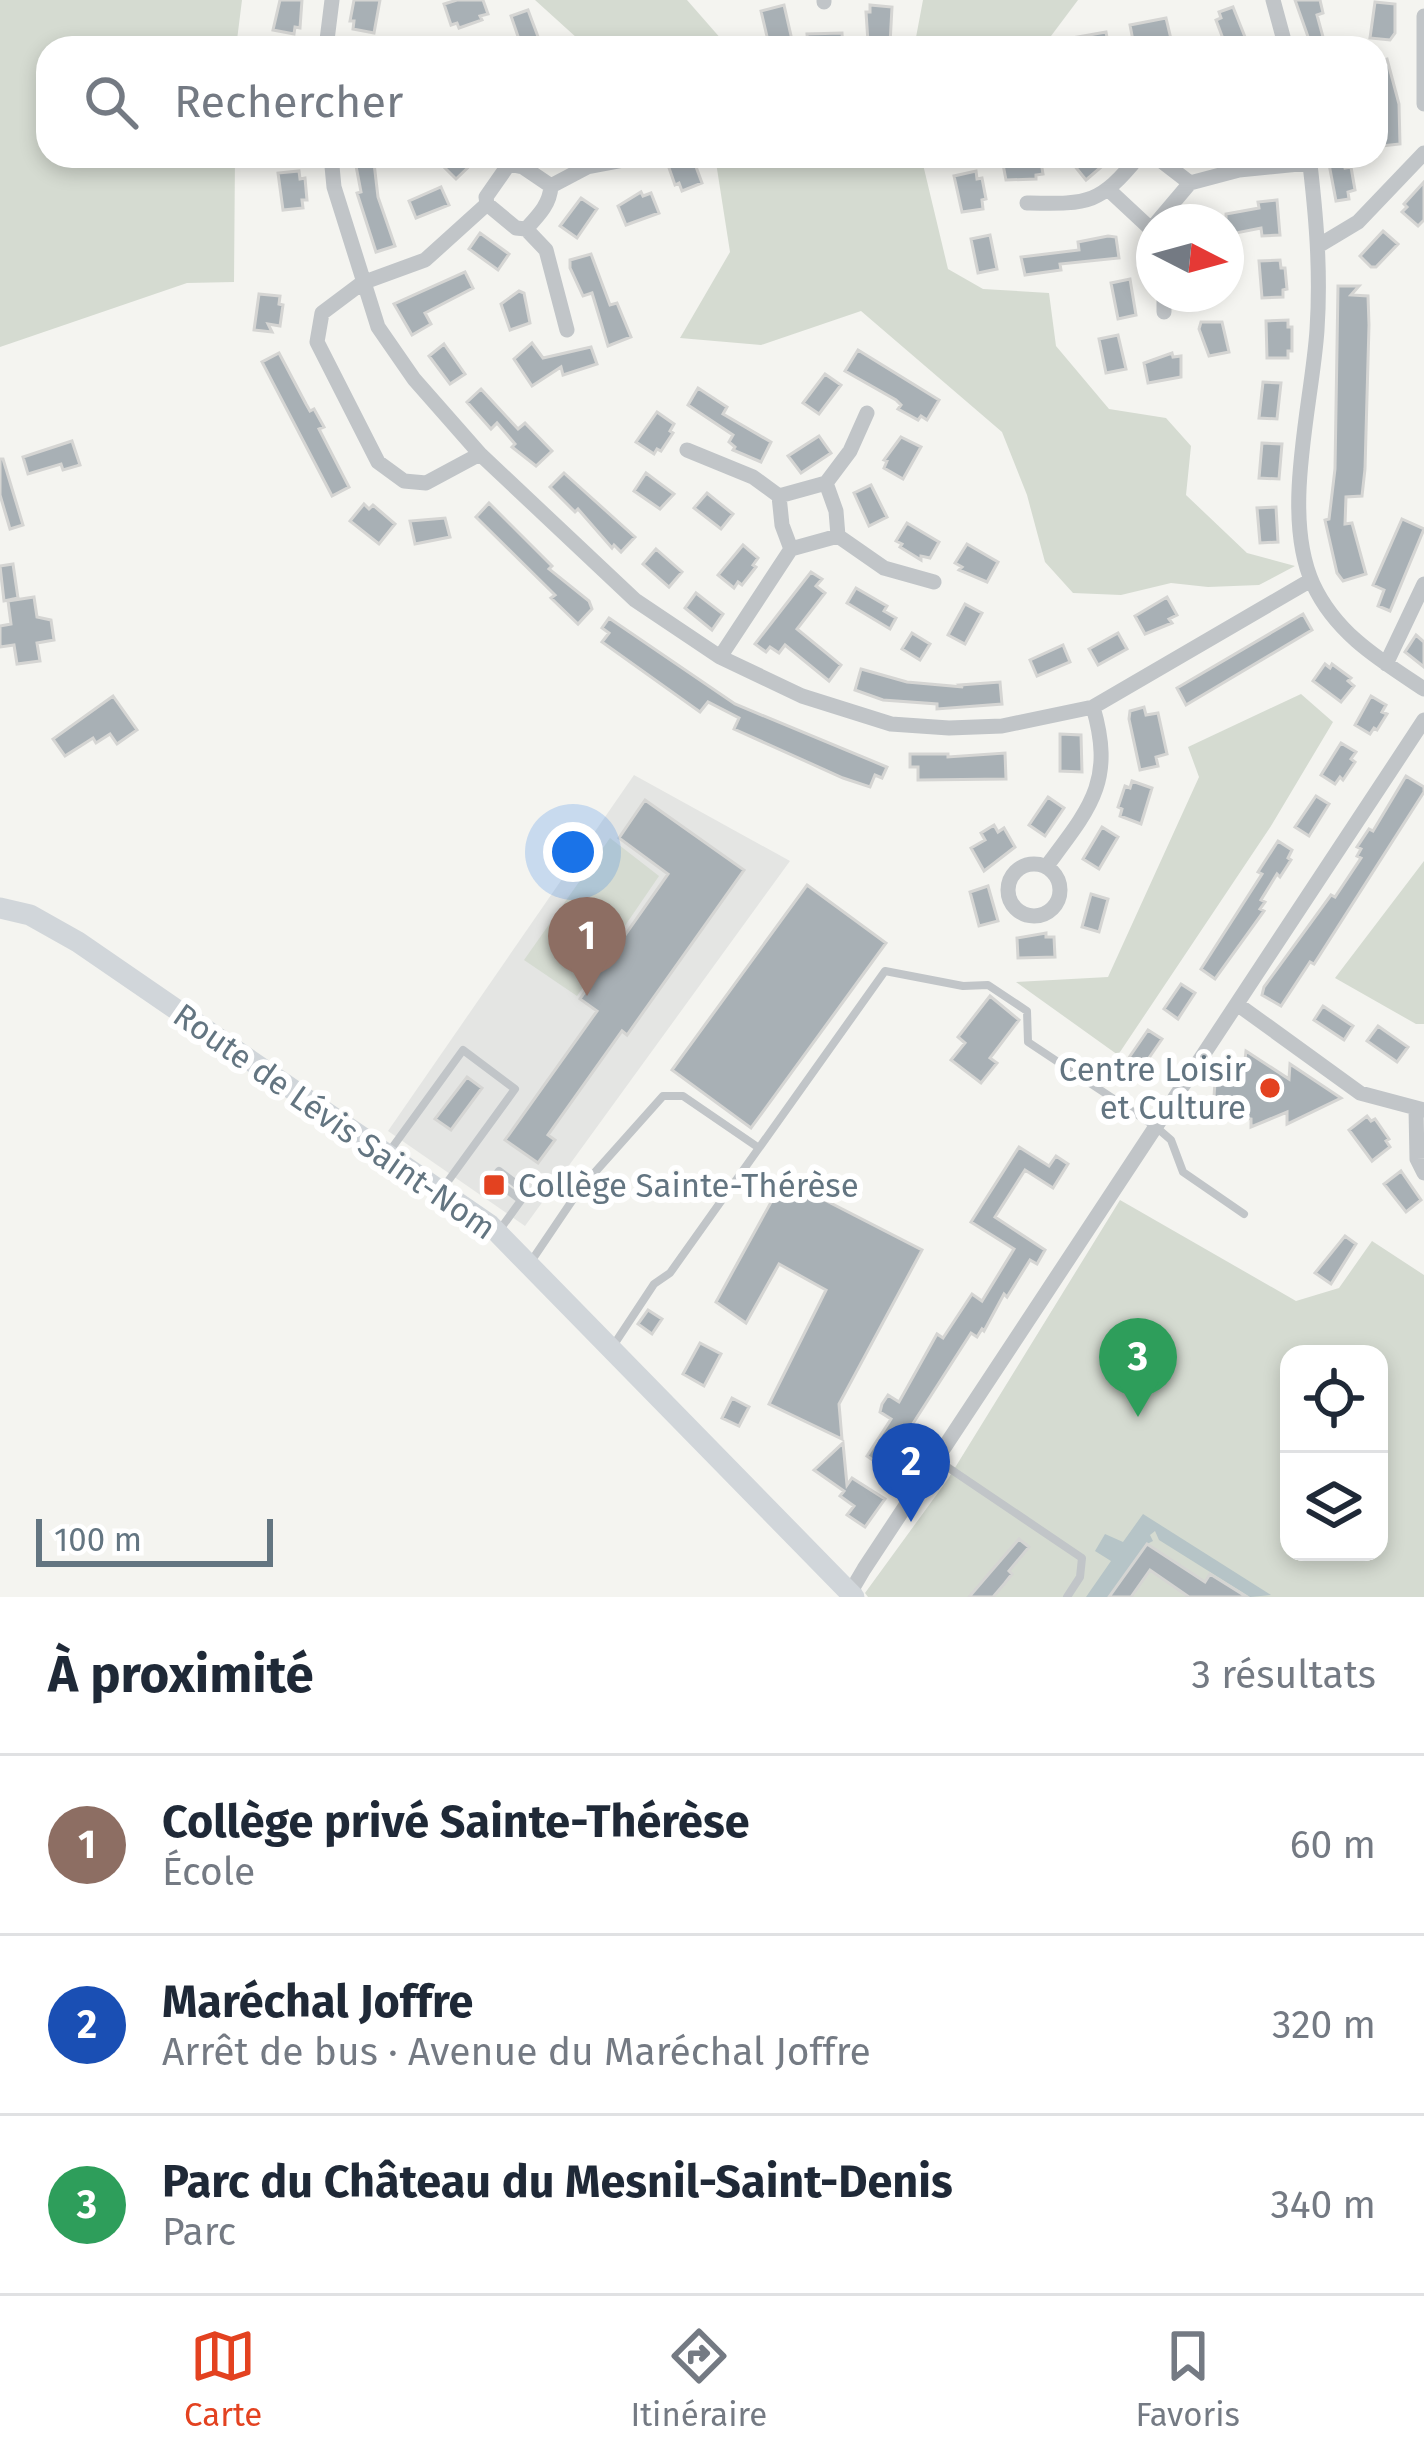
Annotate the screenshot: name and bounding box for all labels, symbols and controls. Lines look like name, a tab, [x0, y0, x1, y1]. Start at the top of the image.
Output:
search box	[36, 36, 1388, 168]
icon: search	[78, 69, 144, 135]
text: Rechercher	[174, 75, 403, 129]
north arrow	[1136, 204, 1244, 312]
your location	[543, 822, 603, 882]
pin: 1	[548, 897, 626, 996]
street label: Route de Lévis Saint-Nom	[166, 995, 503, 1248]
place label: Centre Loisir et Culture	[1059, 1050, 1246, 1128]
marker: Centre Loisir et Culture	[1257, 1075, 1283, 1101]
place label: Collège Sainte-Thérèse	[518, 1166, 859, 1206]
marker: Collège Sainte-Thérèse	[481, 1172, 507, 1198]
pin: 3	[1099, 1318, 1177, 1417]
map controls	[1280, 1345, 1388, 1561]
button: locate	[1280, 1345, 1388, 1453]
pin: 2	[872, 1423, 950, 1522]
button: layers	[1280, 1453, 1388, 1561]
scale bar	[36, 1513, 273, 1566]
text: 100 m	[54, 1520, 142, 1560]
text: À proximité	[48, 1644, 314, 1706]
text: 3 résultats	[1191, 1652, 1376, 1698]
text: Collège privé Sainte-Thérèse	[162, 1795, 749, 1849]
text: 1	[78, 1822, 96, 1868]
text: 60 m	[1290, 1822, 1376, 1868]
text: École	[162, 1849, 255, 1895]
text: Maréchal Joffre	[162, 1975, 473, 2029]
text: 2	[77, 2002, 97, 2048]
text: 320 m	[1272, 2002, 1376, 2048]
text: Arrêt de bus · Avenue du Maréchal Joffre	[162, 2029, 871, 2075]
text: Parc du Château du Mesnil-Saint-Denis	[162, 2155, 953, 2209]
text: 3	[77, 2182, 97, 2228]
text: 340 m	[1270, 2182, 1376, 2228]
text: Parc	[162, 2209, 236, 2255]
tab: Carte	[184, 2323, 262, 2435]
tab: Itinéraire	[630, 2323, 767, 2435]
tab: Favoris	[1135, 2323, 1240, 2435]

